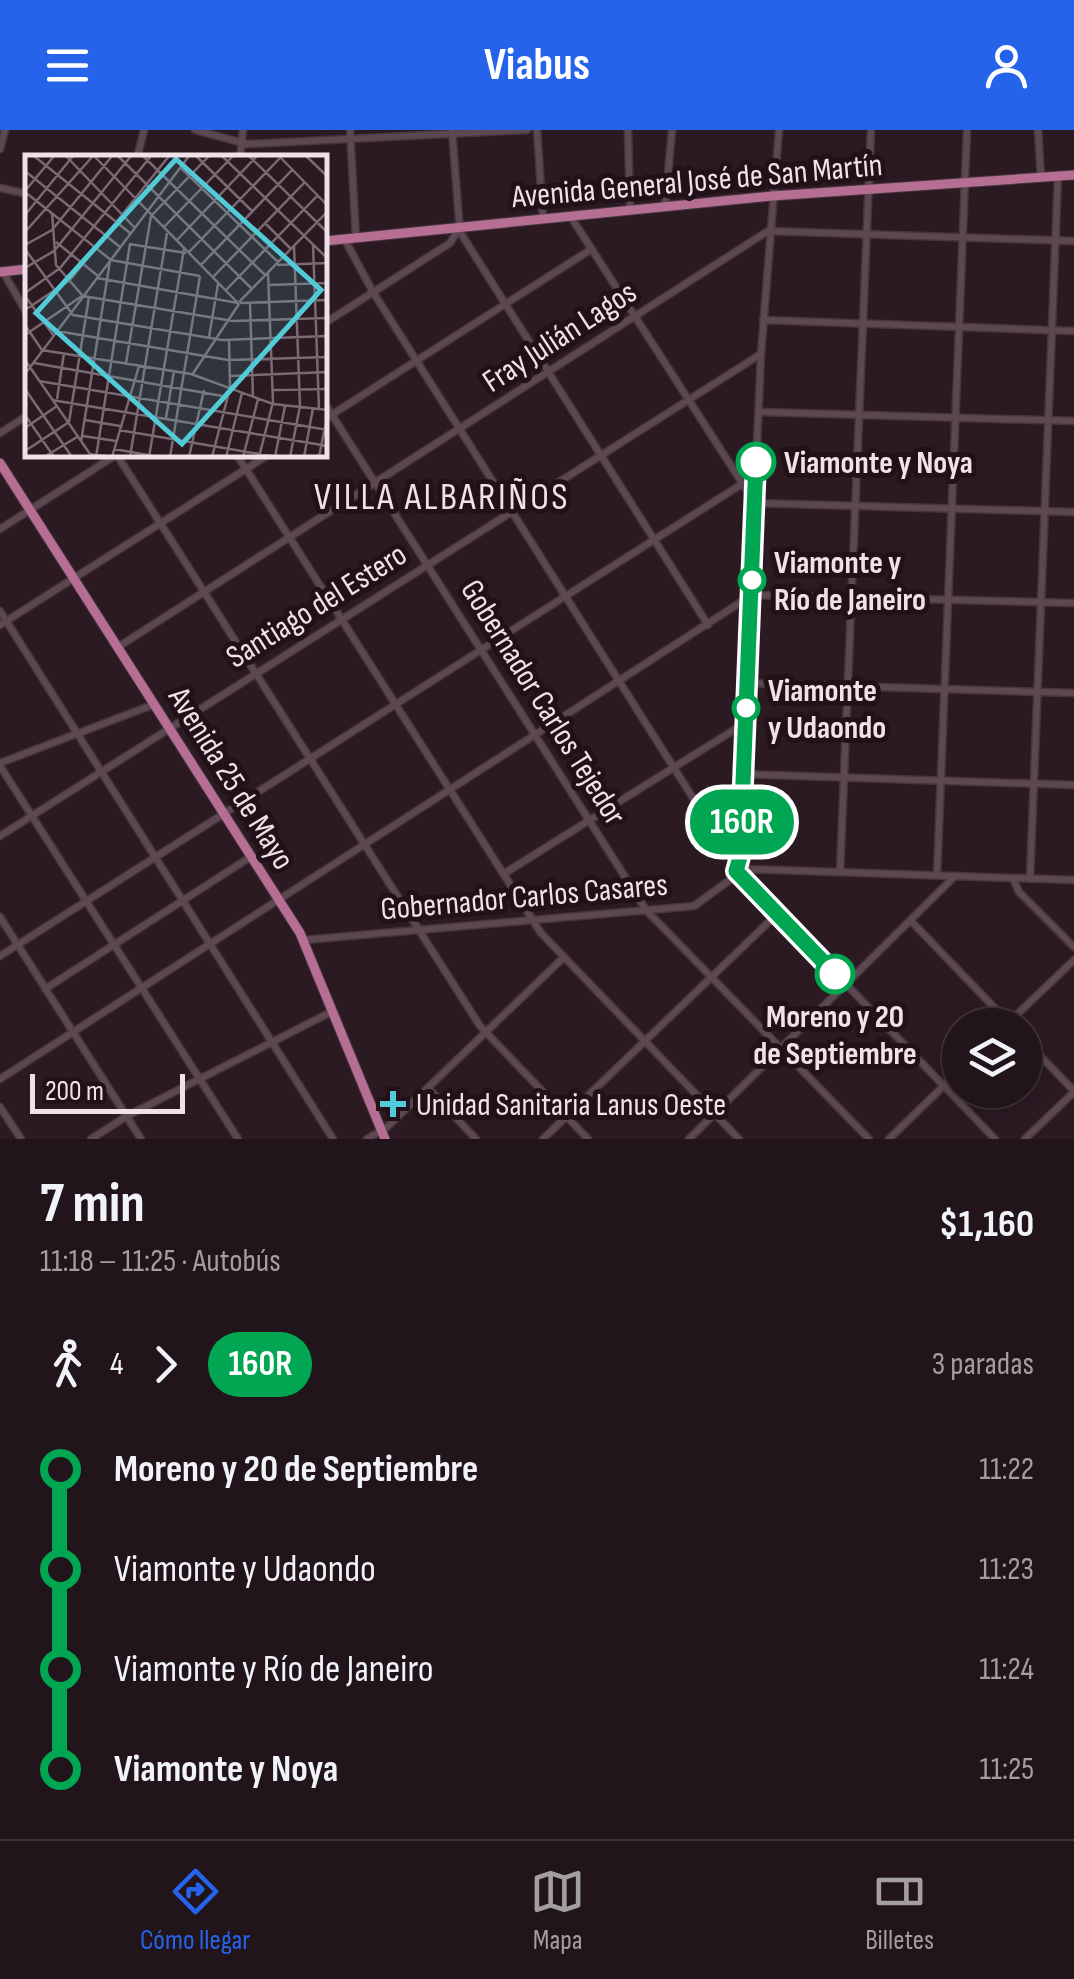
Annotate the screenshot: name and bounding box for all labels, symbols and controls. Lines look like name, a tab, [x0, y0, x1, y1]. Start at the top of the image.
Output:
icon: menu	[40, 38, 95, 93]
text: Viabus	[484, 38, 590, 93]
icon: person	[979, 38, 1034, 93]
street label: Avenida General José de San Martín	[509, 146, 884, 217]
inset map	[25, 155, 328, 458]
street label: Fray Julián Lagos	[476, 273, 644, 401]
marker: Viamonte y Noya	[737, 443, 775, 481]
place label: Viamonte y Noya	[784, 444, 973, 483]
district label: VILLA ALBARIÑOS	[314, 475, 570, 520]
street label: Santiago del Estero	[219, 535, 414, 677]
place label: Viamonte y Río de Janeiro	[774, 544, 926, 620]
marker: Viamonte y Río de Janeiro	[739, 567, 765, 593]
street label: Gobernador Carlos Tejedor	[451, 573, 634, 833]
place label: Viamonte y Udaondo	[768, 672, 886, 748]
street label: Avenida 25 de Mayo	[159, 680, 302, 877]
marker: Viamonte y Udaondo	[733, 695, 759, 721]
line badge: 160R	[672, 790, 812, 854]
text: 160R	[710, 801, 774, 844]
street label: Gobernador Carlos Casares	[379, 866, 669, 929]
marker: Moreno y 20 de Septiembre	[816, 955, 854, 993]
place label: Moreno y 20 de Septiembre	[753, 998, 917, 1074]
map controls	[942, 1008, 1042, 1108]
button: layers	[942, 1008, 1042, 1108]
scale bar	[30, 1069, 185, 1114]
text: 200 m	[45, 1075, 104, 1108]
place label: Unidad Sanitaria Lanus Oeste	[416, 1086, 726, 1125]
marker: Unidad Sanitaria Lanus Oeste	[380, 1091, 406, 1117]
text: 7 min	[40, 1171, 145, 1238]
text: $1,160	[939, 1202, 1034, 1247]
text: 11:18 – 11:25 · Autobús	[40, 1242, 281, 1281]
icon: walk	[40, 1337, 95, 1392]
icon: forward	[138, 1337, 193, 1392]
text: 160R	[228, 1343, 292, 1386]
text: 4	[110, 1345, 123, 1384]
text: 3 paradas	[932, 1345, 1034, 1384]
text: Moreno y 20 de Septiembre	[114, 1447, 478, 1492]
text: 11:22	[979, 1450, 1034, 1489]
text: Viamonte y Udaondo	[114, 1547, 376, 1592]
text: 11:23	[979, 1550, 1034, 1589]
text: Viamonte y Río de Janeiro	[114, 1647, 434, 1692]
text: 11:24	[979, 1650, 1034, 1689]
text: Viamonte y Noya	[114, 1747, 338, 1792]
text: 11:25	[980, 1750, 1034, 1789]
tab: Cómo llegar	[140, 1864, 250, 1957]
tab: Mapa	[530, 1864, 585, 1957]
tab: Billetes	[865, 1864, 934, 1957]

